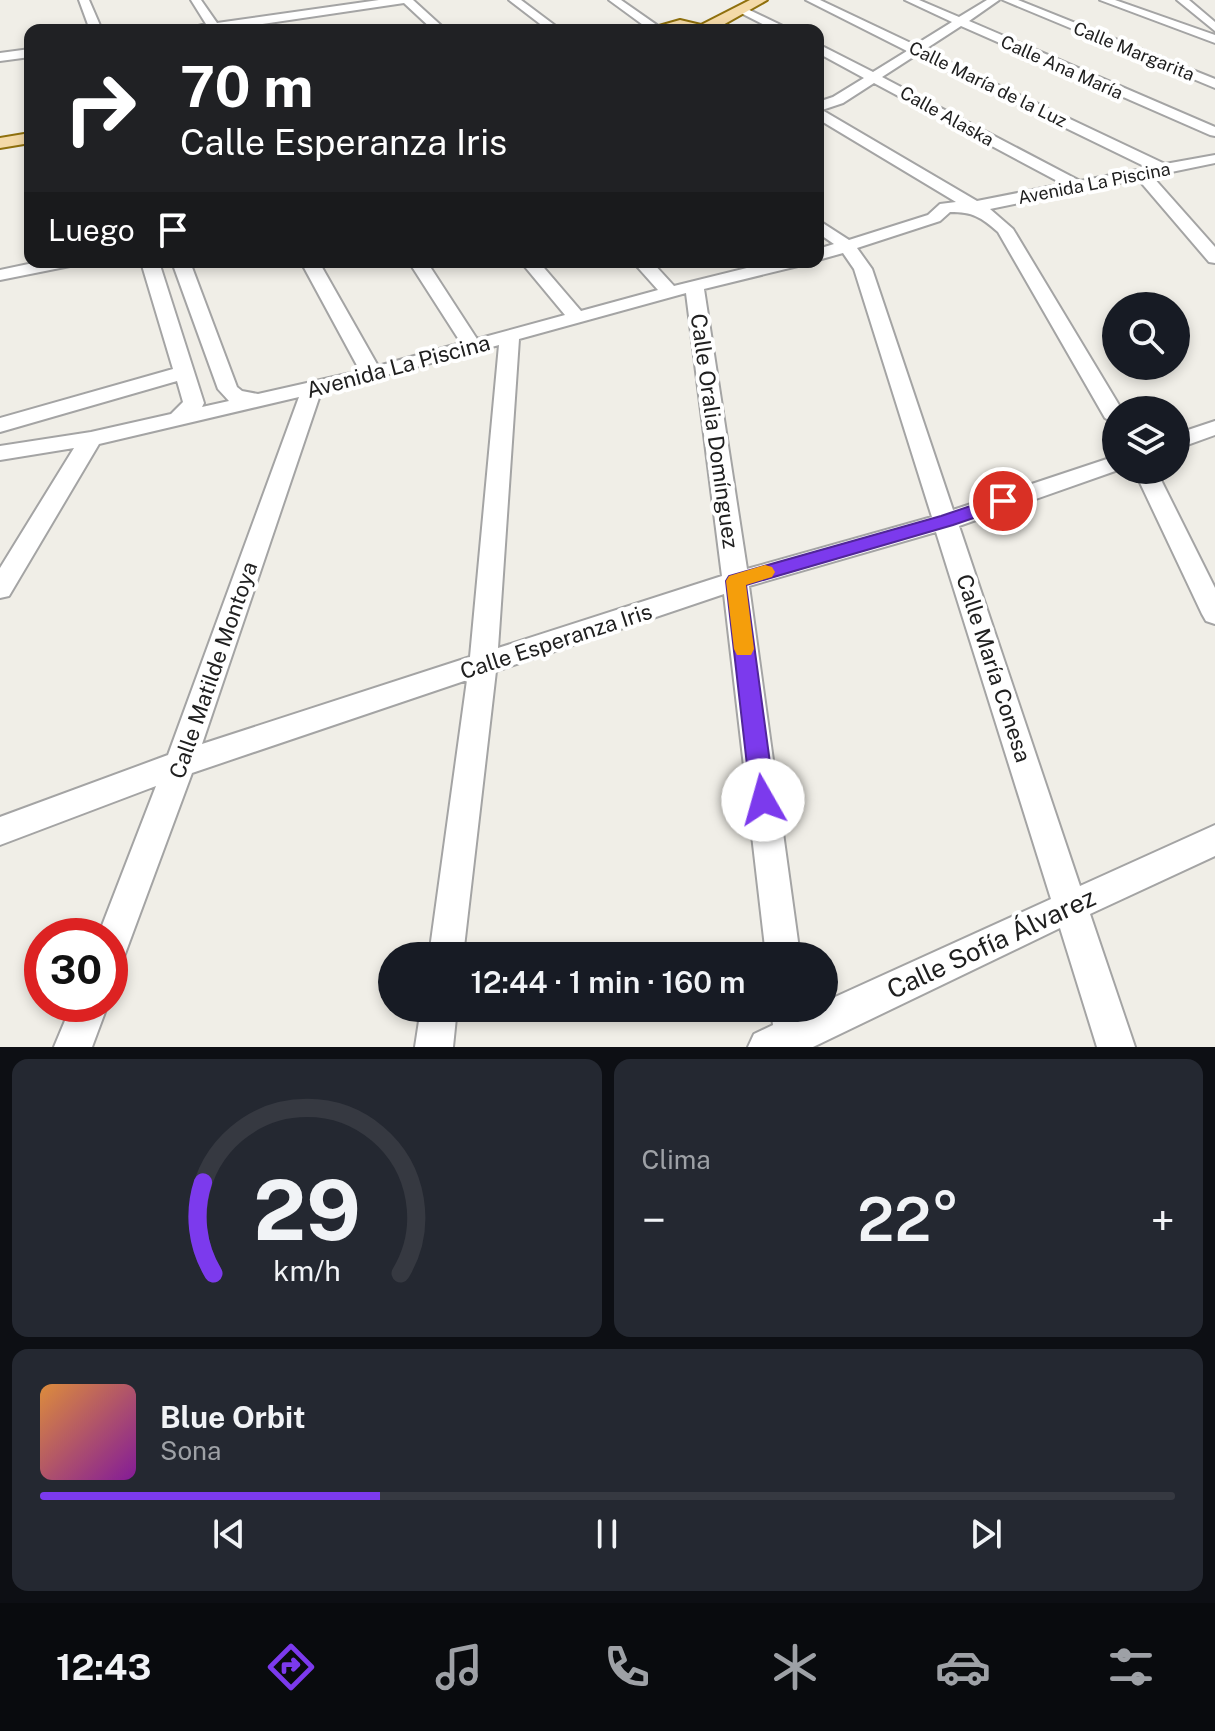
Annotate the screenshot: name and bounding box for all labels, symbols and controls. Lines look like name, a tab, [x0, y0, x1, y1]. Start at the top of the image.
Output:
street label: Calle Margarita	[1070, 17, 1198, 85]
street label: Calle Ana María	[998, 31, 1126, 103]
street label: Calle María de la Luz	[906, 37, 1070, 131]
text: 70 m	[180, 54, 313, 120]
icon: right	[48, 56, 152, 160]
street label: Calle Alaska	[897, 82, 997, 150]
text: Calle Esperanza Iris	[180, 121, 507, 163]
street label: Avenida La Piscina	[1016, 158, 1172, 208]
icon: arrive	[151, 208, 195, 252]
text: Luego	[48, 212, 135, 248]
map controls	[1102, 292, 1190, 484]
button: search	[1102, 292, 1190, 380]
street label: Calle Oralia Domínguez	[686, 312, 744, 550]
street label: Avenida La Piscina	[303, 329, 493, 403]
button: layers	[1102, 396, 1190, 484]
pin	[969, 467, 1037, 535]
icon: arrive	[981, 479, 1025, 523]
street label: Calle Matilde Montoya	[164, 558, 262, 782]
street label: Calle María Conesa	[951, 571, 1037, 765]
street label: Calle Esperanza Iris	[457, 598, 655, 684]
position arrow	[721, 758, 805, 842]
street label: Calle Sofía Álvarez	[882, 881, 1100, 1005]
speed limit sign: 30	[24, 918, 128, 1022]
text: 12:44 · 1 min · 160 m	[471, 964, 746, 1000]
text: Clima	[642, 1144, 711, 1175]
text: 29	[253, 1161, 361, 1259]
text: 22°	[857, 1184, 959, 1255]
text: −	[642, 1194, 666, 1246]
text: +	[1151, 1194, 1175, 1246]
text: km/h	[273, 1254, 340, 1287]
text: Blue Orbit	[160, 1399, 306, 1435]
text: Sona	[160, 1435, 221, 1466]
icon: previous	[207, 1512, 251, 1556]
icon: pause	[585, 1512, 629, 1556]
icon: next	[964, 1512, 1008, 1556]
icon: directions	[263, 1639, 319, 1695]
icon: music	[431, 1639, 487, 1695]
icon: phone	[599, 1639, 655, 1695]
icon: climate	[767, 1639, 823, 1695]
icon: car	[935, 1639, 991, 1695]
icon: filters	[1103, 1639, 1159, 1695]
text: 12:43	[56, 1646, 151, 1688]

